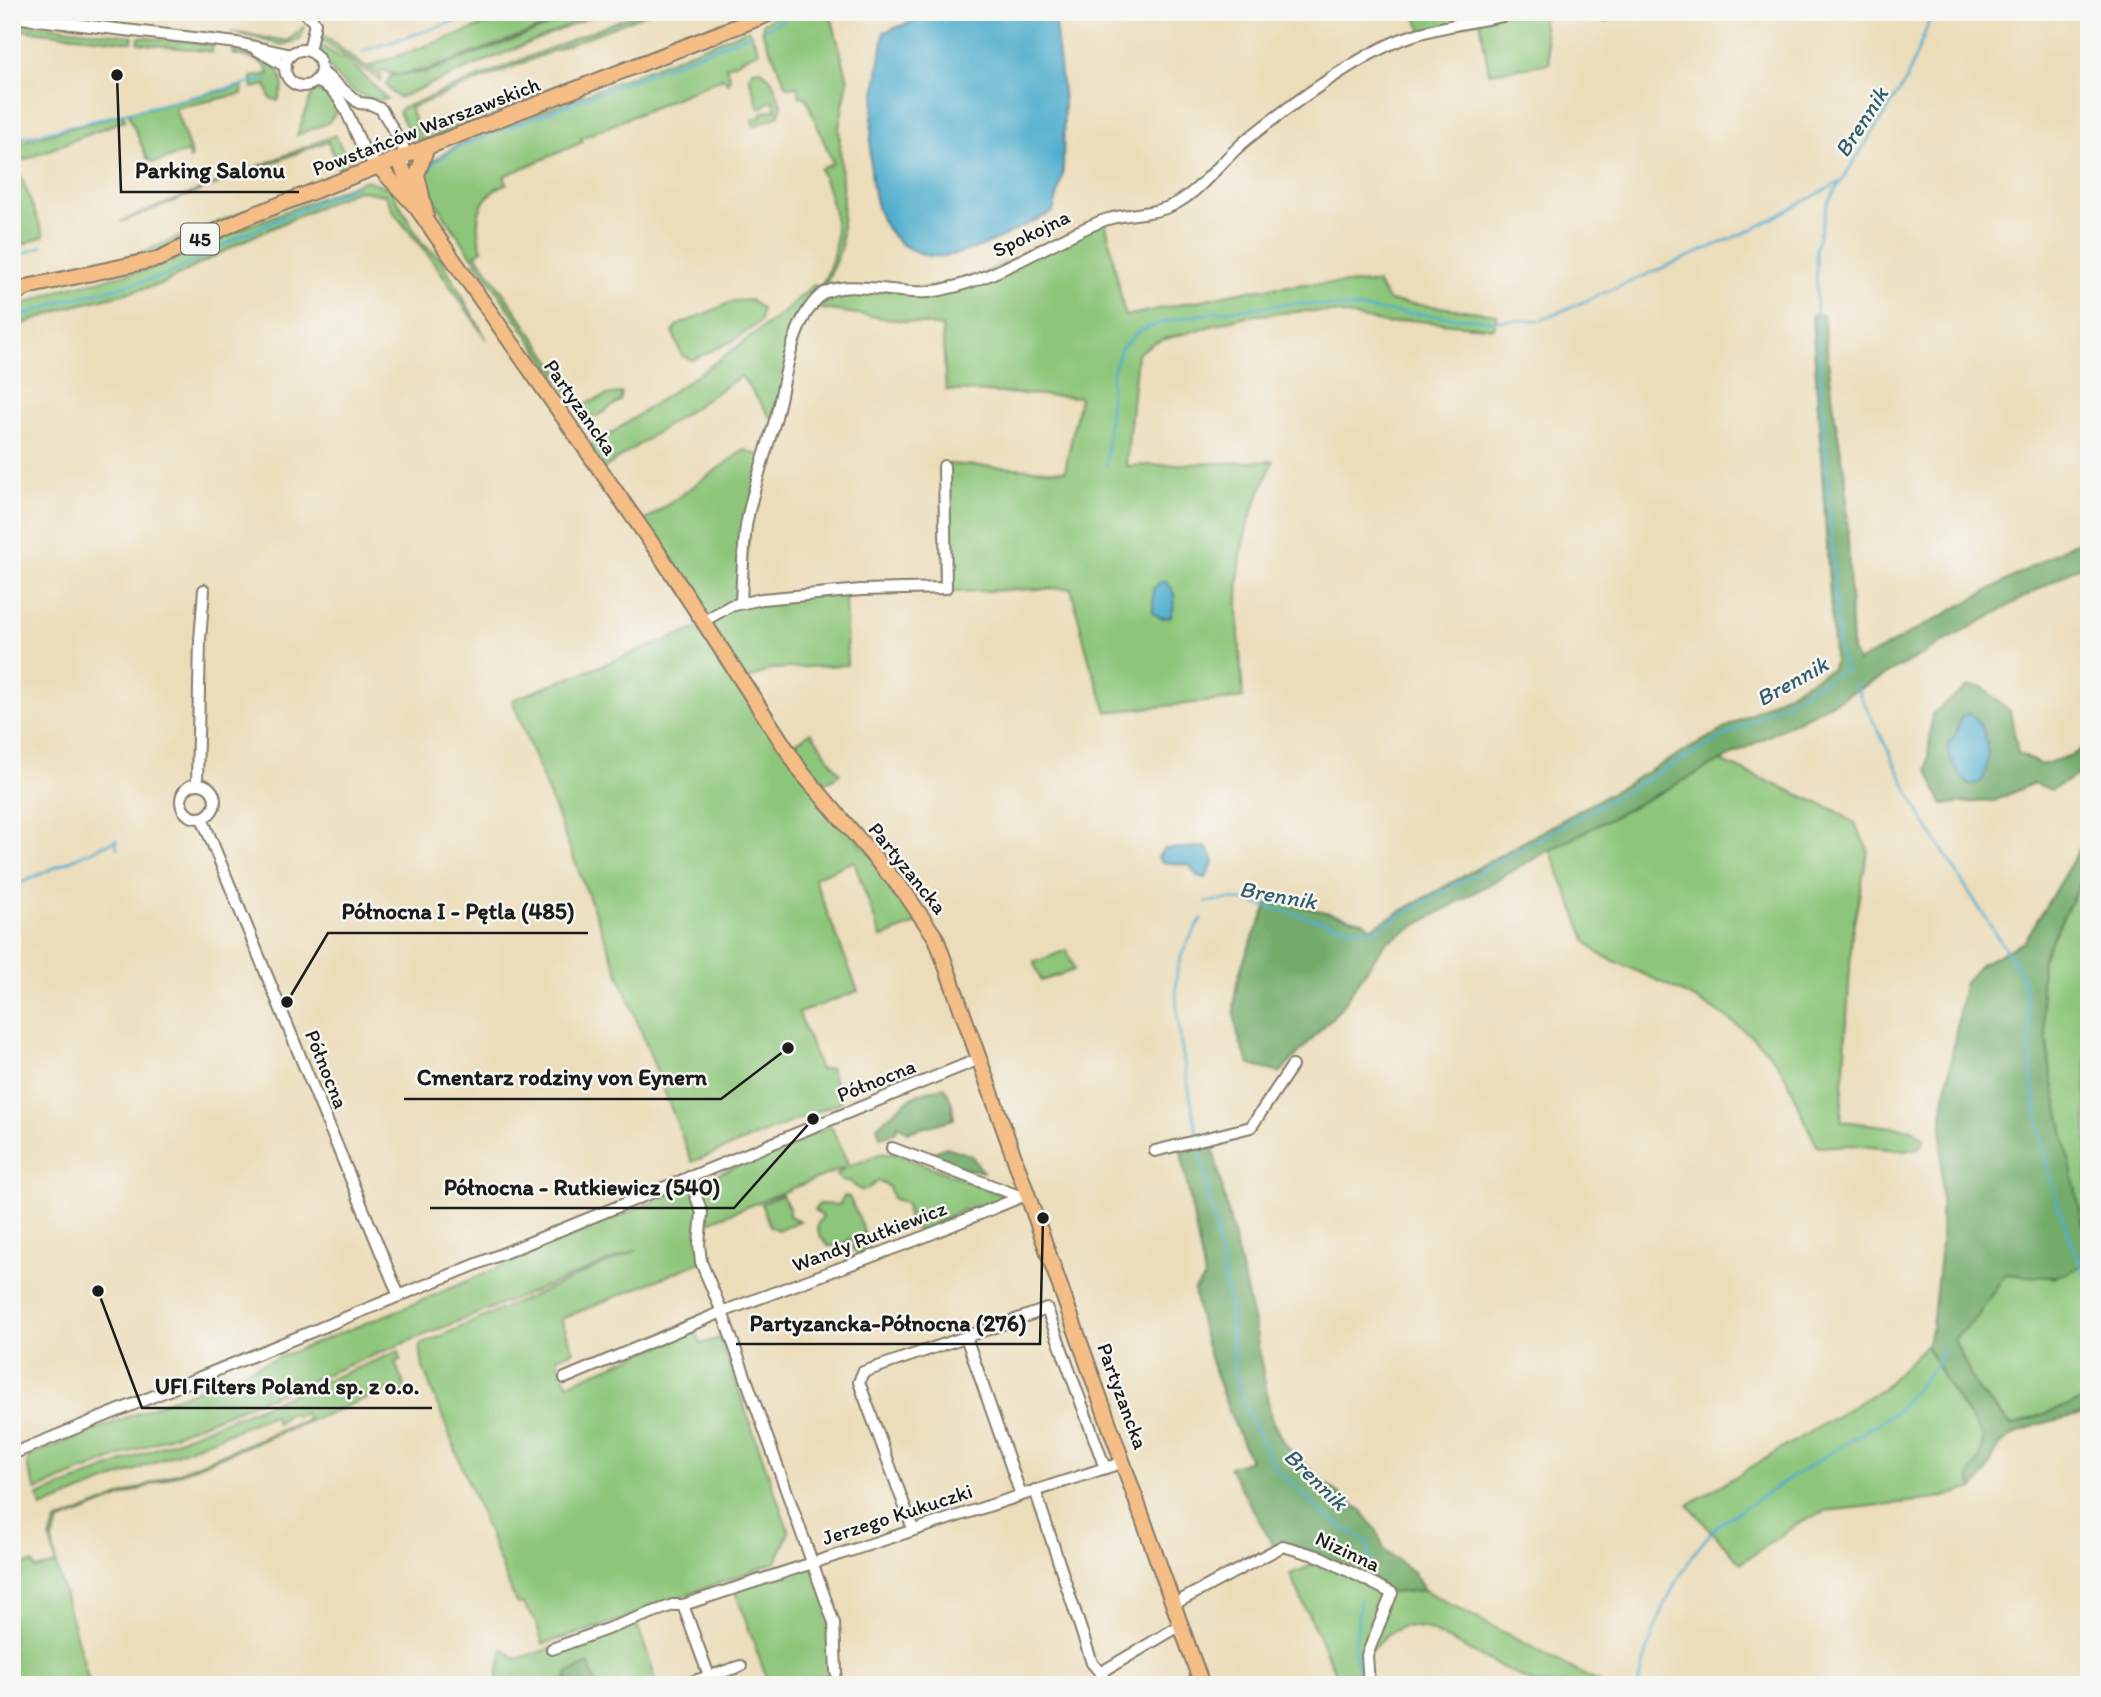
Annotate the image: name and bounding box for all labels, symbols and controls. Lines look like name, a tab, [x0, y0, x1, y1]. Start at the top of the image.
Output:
street label: Powstańców Warszawskich	[309, 71, 544, 181]
water label: Brennik	[1828, 81, 1895, 162]
callout: Parking Salonu	[121, 148, 299, 192]
text: Parking Salonu	[135, 156, 285, 184]
street label: Spokojna	[988, 204, 1074, 262]
road number: 45	[181, 224, 219, 255]
street label: Partyzancka	[539, 354, 623, 460]
water label: Brennik	[1751, 649, 1834, 712]
street label: Partyzancka	[863, 817, 953, 919]
water label: Brennik	[1237, 874, 1320, 916]
callout: Północna I - Pętla (485)	[328, 889, 588, 933]
text: Północna I - Pętla (485)	[342, 897, 574, 925]
street label: Północna	[300, 1026, 354, 1112]
street label: Północna	[833, 1053, 919, 1107]
callout: Cmentarz rodziny von Eynern	[404, 1055, 721, 1099]
text: Cmentarz rodziny von Eynern	[417, 1063, 708, 1091]
callout: Północna - Rutkiewicz (540)	[430, 1164, 734, 1208]
text: Północna - Rutkiewicz (540)	[444, 1173, 720, 1201]
street label: Wandy Rutkiewicz	[788, 1195, 950, 1277]
callout: Partyzancka-Północna (276)	[736, 1300, 1040, 1344]
text: Partyzancka-Północna (276)	[750, 1309, 1026, 1337]
street label: Partyzancka	[1092, 1339, 1154, 1453]
callout: UFI Filters Poland sp. z o.o.	[142, 1364, 432, 1408]
text: UFI Filters Poland sp. z o.o.	[155, 1372, 419, 1400]
water label: Brennik	[1278, 1442, 1355, 1517]
street label: Jerzego Kukuczki	[819, 1478, 975, 1550]
street label: Nizinna	[1312, 1525, 1384, 1577]

